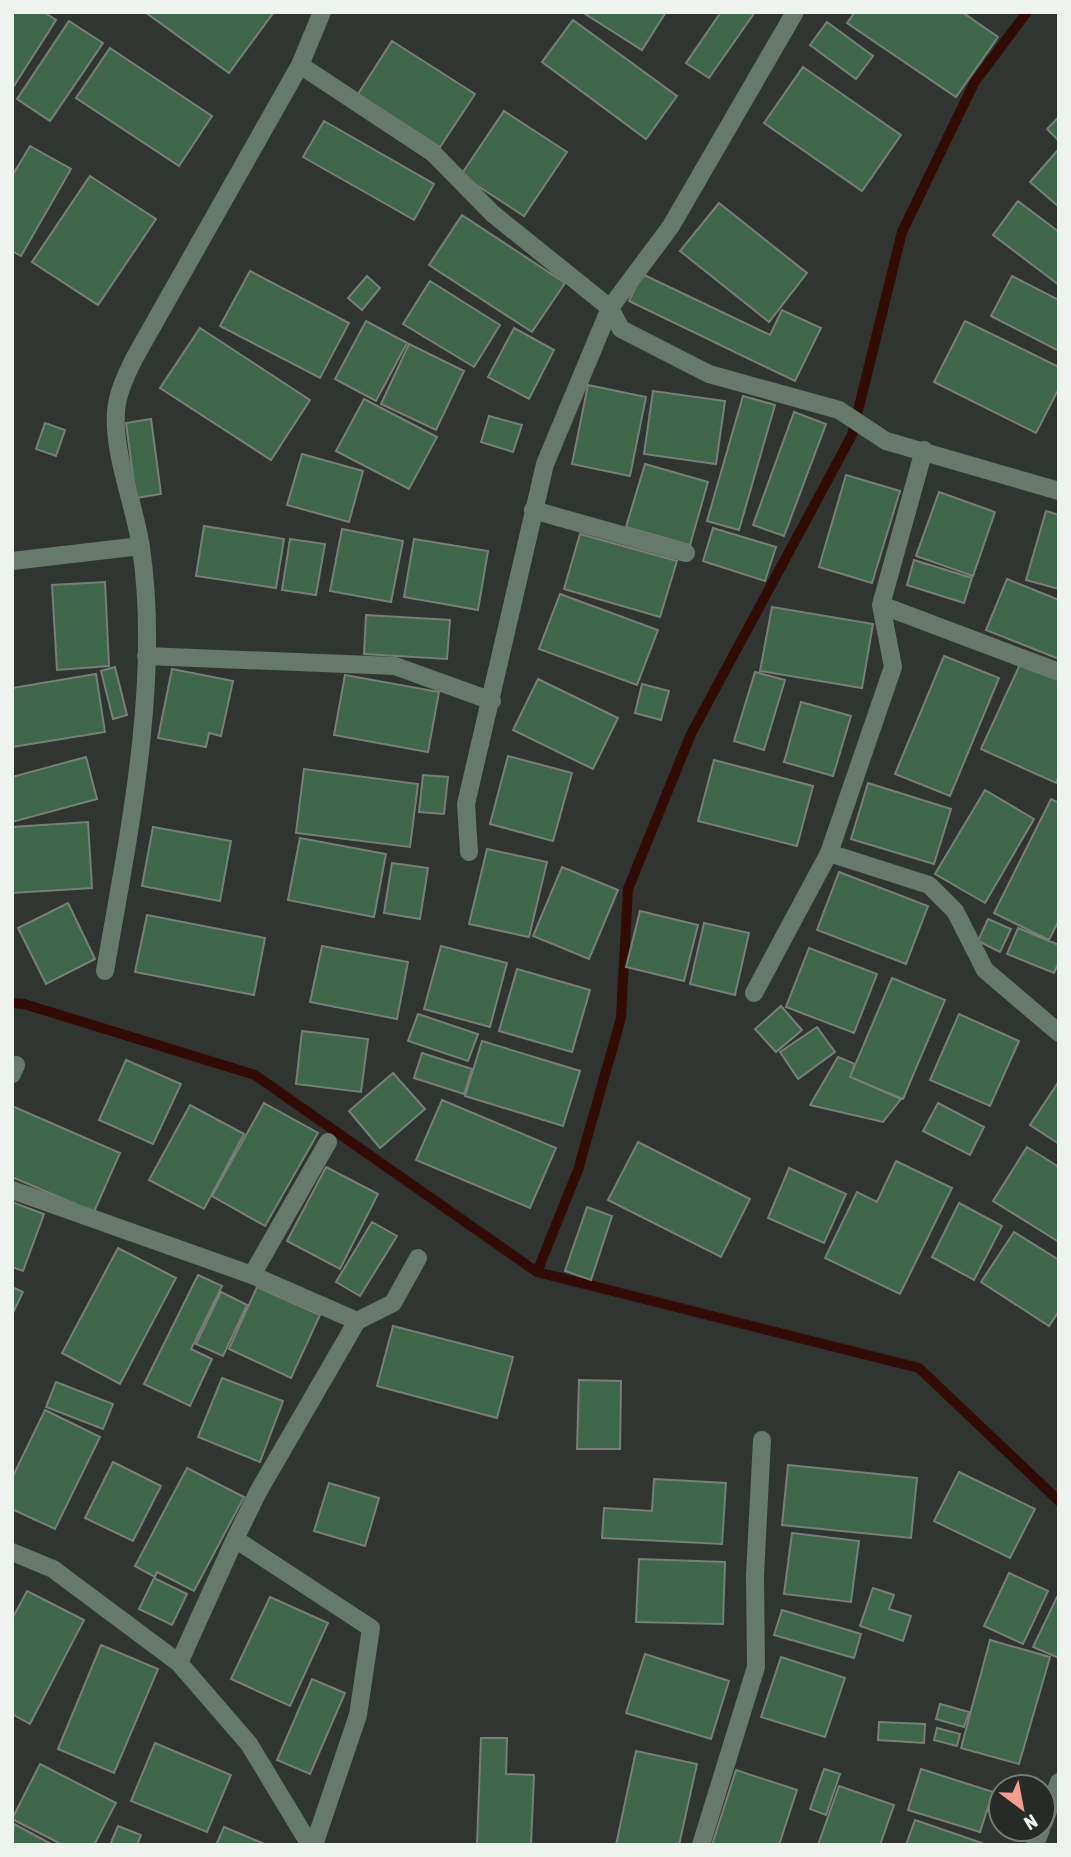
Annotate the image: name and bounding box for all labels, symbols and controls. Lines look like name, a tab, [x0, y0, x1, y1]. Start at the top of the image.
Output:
north arrow	[987, 1773, 1057, 1843]
text: N	[1020, 1810, 1042, 1835]

